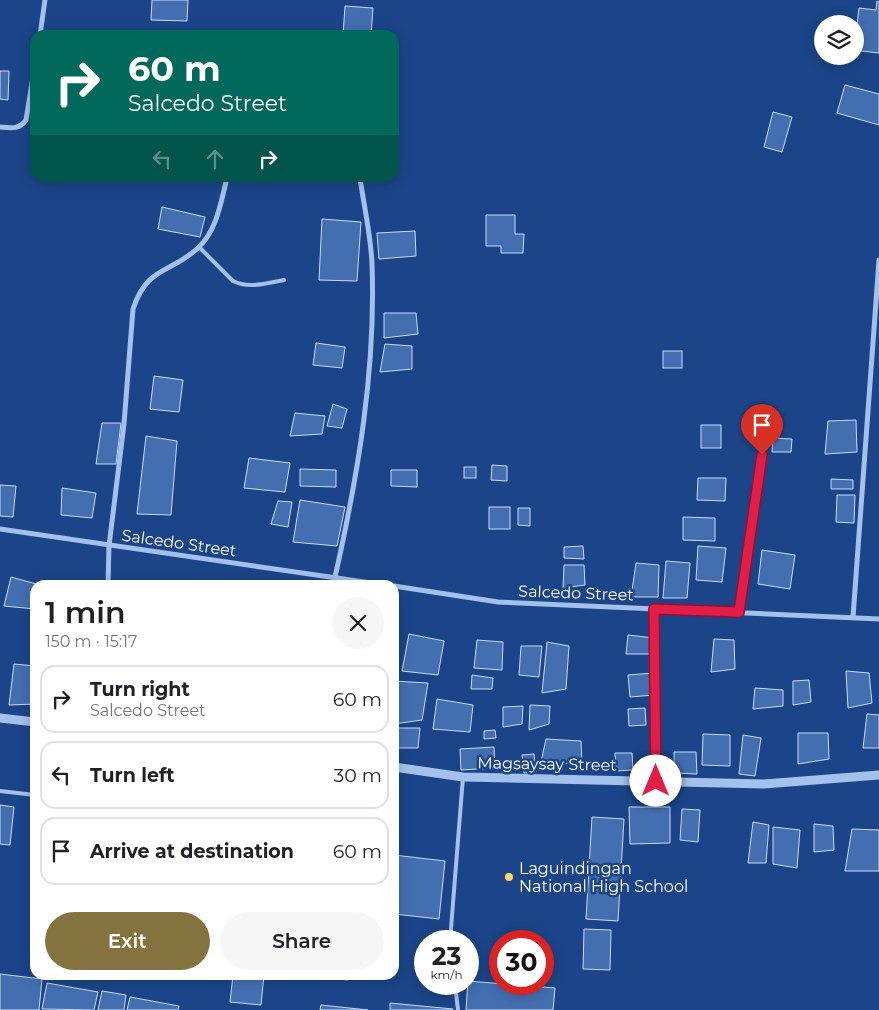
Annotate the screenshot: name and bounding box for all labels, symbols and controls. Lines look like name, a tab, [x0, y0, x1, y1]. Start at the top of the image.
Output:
map controls	[814, 15, 864, 65]
button: layers	[814, 15, 864, 65]
text: 60 m	[128, 47, 221, 90]
icon: right	[45, 50, 110, 115]
text: Salcedo Street	[128, 90, 287, 117]
icon: left	[148, 145, 176, 173]
icon: ahead	[201, 145, 229, 173]
icon: right	[254, 145, 282, 173]
pin	[741, 404, 783, 455]
icon: arrive	[748, 411, 776, 439]
street label: Salcedo Street	[120, 526, 238, 561]
street label: Salcedo Street	[518, 581, 635, 605]
text: 1 min	[45, 594, 126, 631]
button: close	[332, 597, 384, 649]
text: 150 m · 15:17	[45, 632, 137, 651]
text: Turn right	[90, 678, 190, 701]
icon: right	[47, 685, 75, 713]
text: 60 m	[333, 688, 382, 711]
text: Salcedo Street	[90, 701, 206, 720]
street label: Magsaysay Street	[477, 753, 617, 775]
position arrow	[629, 754, 681, 806]
icon: left	[47, 761, 75, 789]
text: Turn left	[90, 764, 175, 787]
text: 30 m	[334, 764, 382, 787]
icon: arrive	[47, 837, 75, 865]
text: Arrive at destination	[90, 840, 294, 863]
text: 60 m	[333, 840, 382, 863]
place label: Laguindingan National High School	[519, 859, 688, 896]
marker: Laguindingan National High School	[503, 871, 515, 883]
button: Exit	[45, 912, 210, 970]
button: Share	[220, 912, 384, 970]
speed limit sign: 30	[489, 930, 554, 995]
text: 23	[432, 941, 461, 971]
text: km/h	[430, 967, 463, 982]

